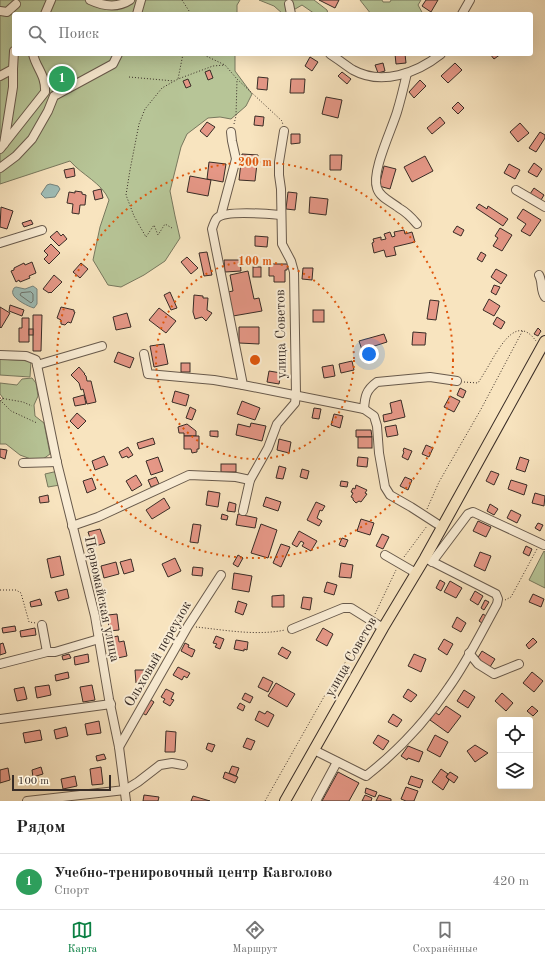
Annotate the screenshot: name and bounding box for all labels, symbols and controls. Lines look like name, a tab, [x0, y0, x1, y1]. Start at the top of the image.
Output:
search box	[12, 12, 533, 56]
icon: search	[26, 23, 48, 45]
text: Поиск	[58, 27, 99, 42]
pin: 1	[49, 64, 75, 94]
text: 200 m	[238, 157, 272, 169]
text: 100 m	[238, 256, 272, 268]
street label: улица Советов	[273, 289, 289, 379]
your location	[359, 344, 379, 364]
centre of rings	[248, 353, 262, 367]
street label: Первомайская улица	[82, 535, 122, 663]
street label: Ольховый переулок	[122, 599, 194, 709]
street label: улица Советов	[323, 615, 380, 699]
map controls	[497, 717, 533, 789]
button: locate	[497, 717, 533, 753]
button: layers	[497, 753, 533, 789]
scale bar	[12, 773, 111, 792]
text: 100 m	[18, 776, 49, 787]
text: Рядом	[16, 819, 65, 836]
text: Учебно-тренировочный центр Кавголово	[54, 866, 332, 881]
text: 1	[25, 875, 33, 888]
text: 420 m	[492, 875, 529, 888]
text: Спорт	[54, 884, 89, 897]
tab: Карта	[68, 919, 97, 957]
tab: Маршрут	[232, 919, 278, 957]
tab: Сохранённые	[413, 919, 477, 957]

